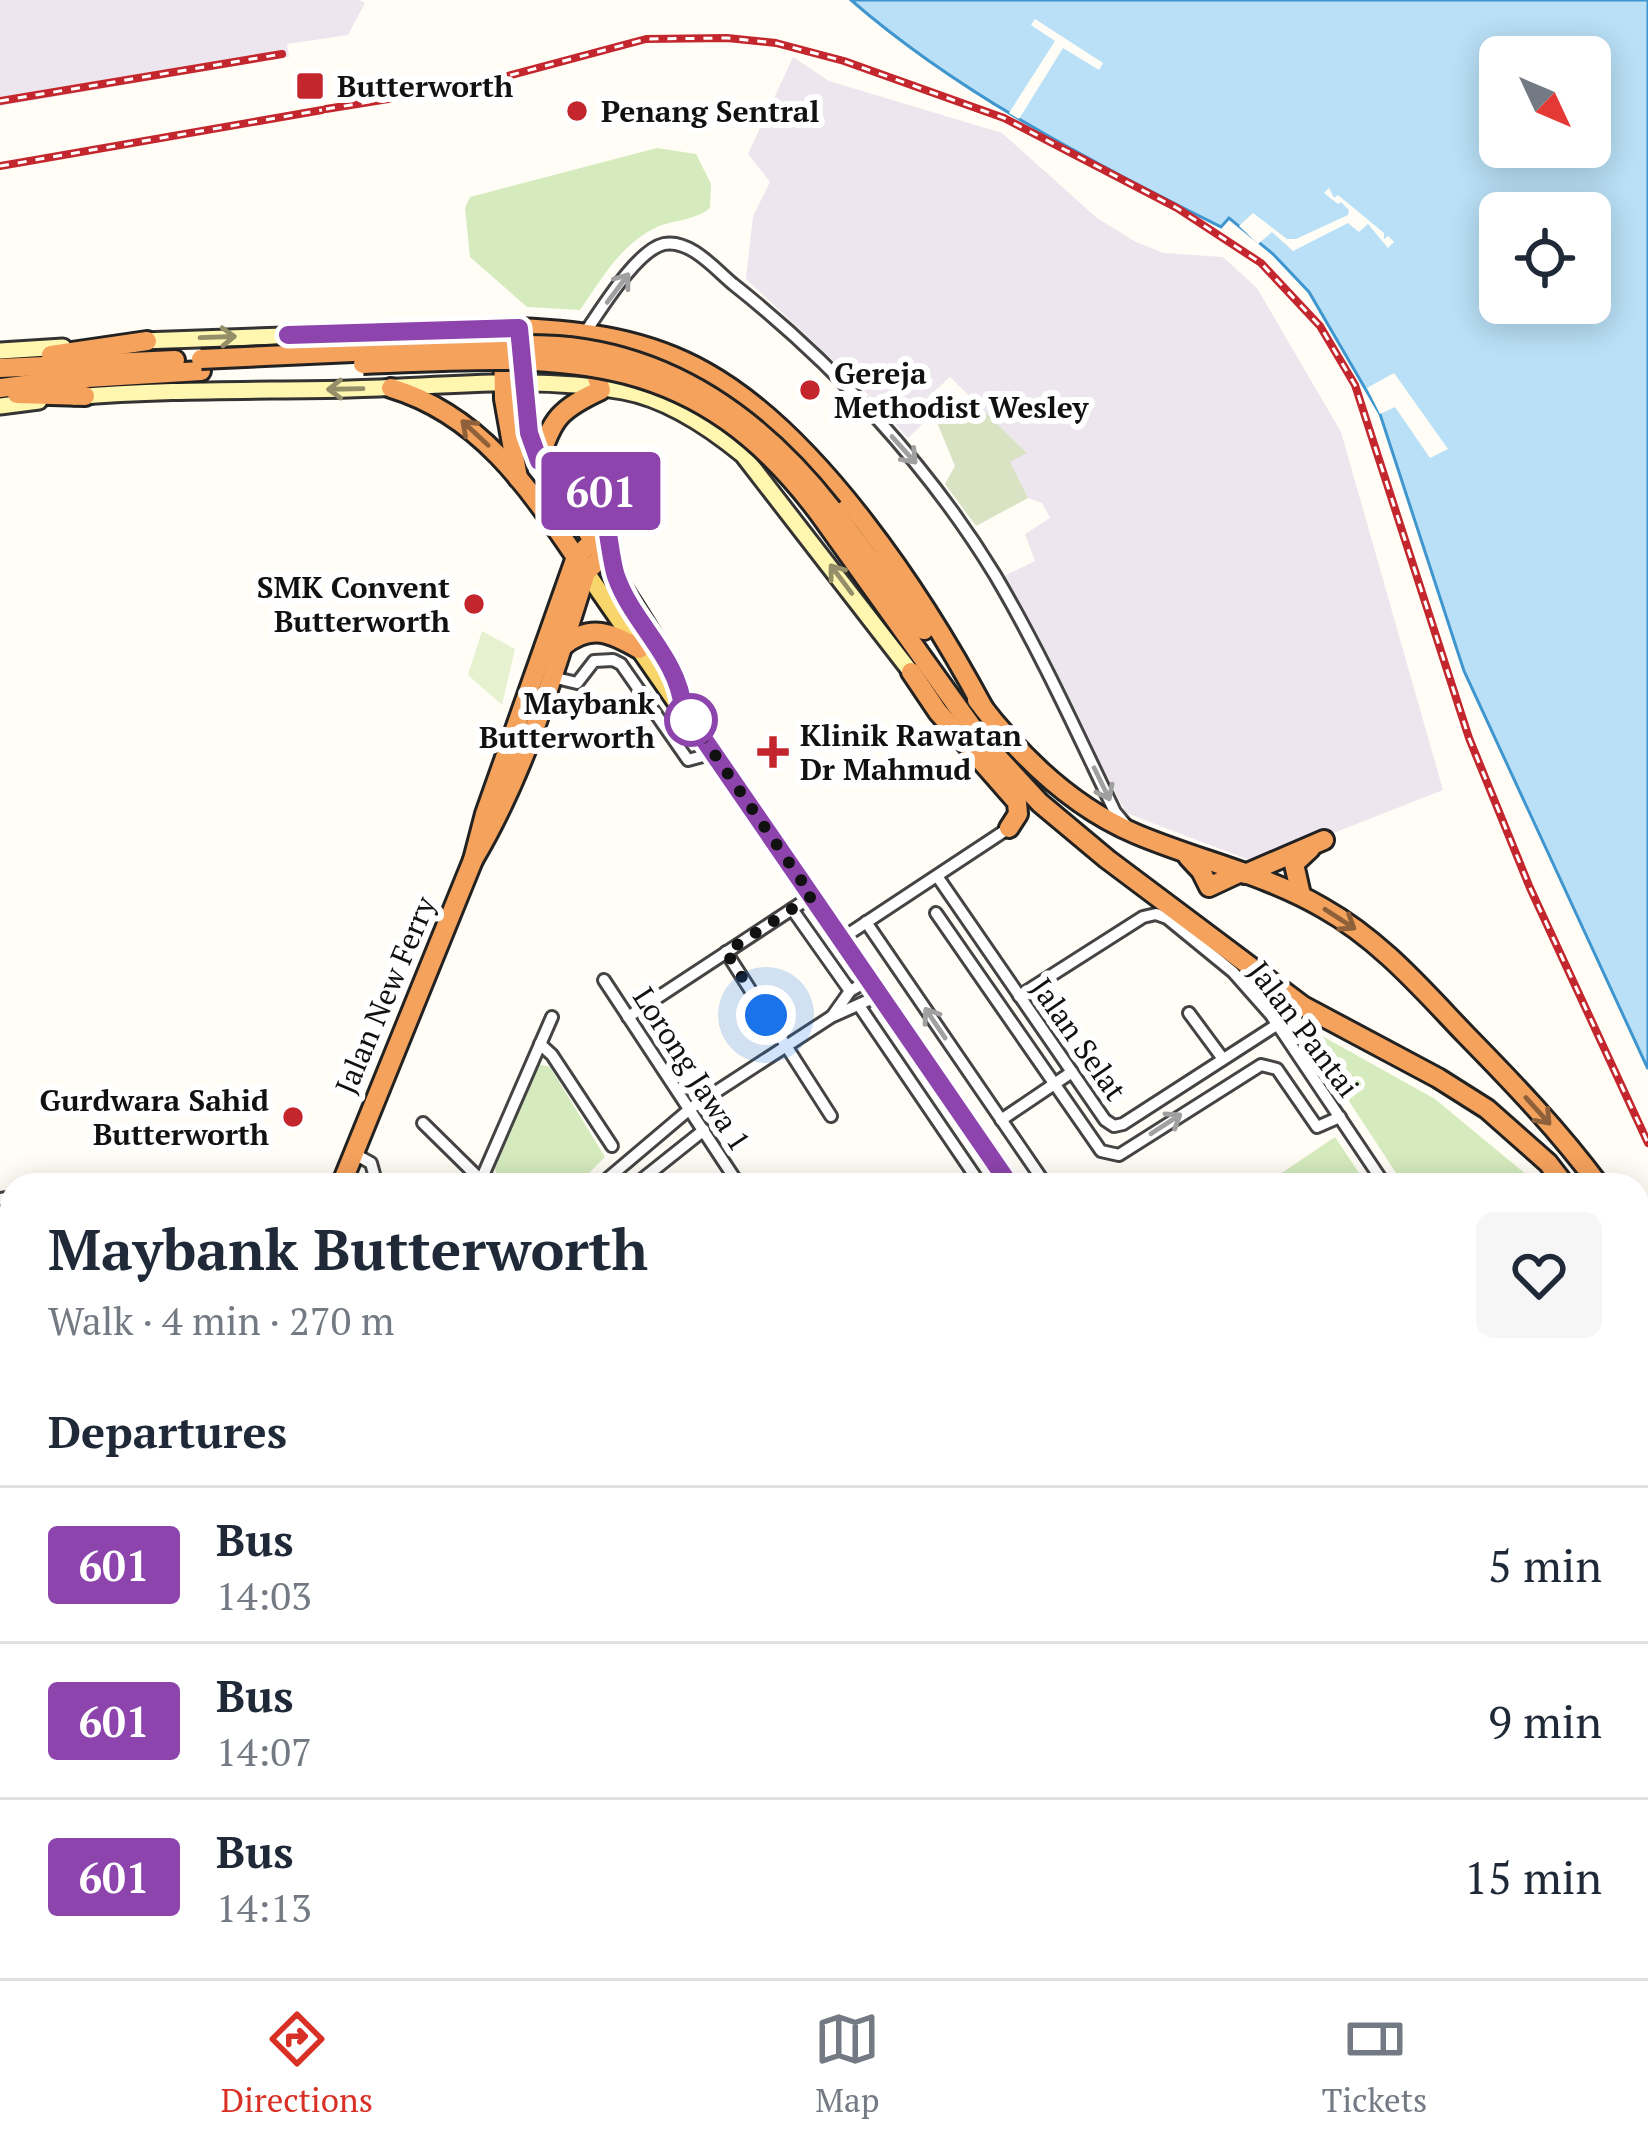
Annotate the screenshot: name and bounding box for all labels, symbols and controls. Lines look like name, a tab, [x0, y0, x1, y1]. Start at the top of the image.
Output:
north arrow	[1479, 36, 1611, 168]
map controls	[1479, 36, 1611, 324]
place label: Butterworth	[337, 66, 513, 106]
marker: Butterworth	[294, 70, 326, 102]
place label: Penang Sentral	[601, 91, 820, 131]
marker: Penang Sentral	[564, 98, 590, 124]
button: locate	[1479, 192, 1611, 324]
one-way arrow	[604, 272, 630, 305]
one-way arrow	[198, 326, 237, 349]
place label: Gereja Methodist Wesley	[834, 353, 1089, 427]
marker: Gereja Methodist Wesley	[797, 377, 823, 403]
one-way arrow	[326, 378, 365, 401]
one-way arrow	[460, 420, 490, 448]
one-way arrow	[890, 435, 917, 465]
line badge: 601	[532, 452, 670, 530]
text: 601	[565, 463, 637, 519]
one-way arrow	[828, 563, 855, 595]
place label: SMK Convent Butterworth	[257, 567, 450, 641]
marker: SMK Convent Butterworth	[461, 591, 487, 617]
place label: Maybank Butterworth	[479, 683, 655, 757]
marker: Maybank Butterworth	[666, 695, 716, 745]
place label: Klinik Rawatan Dr Mahmud	[800, 715, 1022, 789]
marker: Klinik Rawatan Dr Mahmud	[757, 736, 789, 768]
one-way arrow	[1092, 765, 1114, 801]
street label: Jalan New Ferry	[325, 889, 445, 1100]
one-way arrow	[1322, 906, 1356, 931]
street label: Jalan Pantai	[1240, 953, 1368, 1105]
street label: Jalan Selat	[1022, 970, 1136, 1108]
street label: Lorong Jawa 1	[624, 979, 760, 1159]
your location	[736, 985, 796, 1045]
one-way arrow	[923, 1007, 948, 1041]
place label: Gurdwara Sahid Butterworth	[40, 1080, 269, 1154]
one-way arrow	[1524, 1095, 1552, 1125]
marker: Gurdwara Sahid Butterworth	[280, 1104, 306, 1130]
one-way arrow	[1149, 1112, 1183, 1137]
text: Maybank Butterworth	[48, 1211, 648, 1286]
button: heart	[1476, 1212, 1602, 1338]
text: Walk · 4 min · 270 m	[48, 1294, 394, 1346]
text: Departures	[48, 1401, 287, 1461]
text: Bus	[216, 1509, 294, 1569]
text: 5 min	[1488, 1535, 1602, 1595]
text: 601	[78, 1537, 150, 1593]
text: 14:03	[216, 1569, 312, 1621]
text: Bus	[216, 1665, 294, 1725]
text: 9 min	[1488, 1691, 1602, 1751]
text: 601	[78, 1693, 150, 1749]
text: 14:07	[216, 1725, 312, 1777]
text: Bus	[216, 1821, 294, 1881]
text: 15 min	[1464, 1847, 1602, 1907]
text: 601	[78, 1849, 150, 1905]
text: 14:13	[216, 1881, 312, 1933]
tab: Directions	[221, 2006, 373, 2121]
tab: Map	[814, 2006, 880, 2121]
tab: Tickets	[1322, 2006, 1427, 2121]

